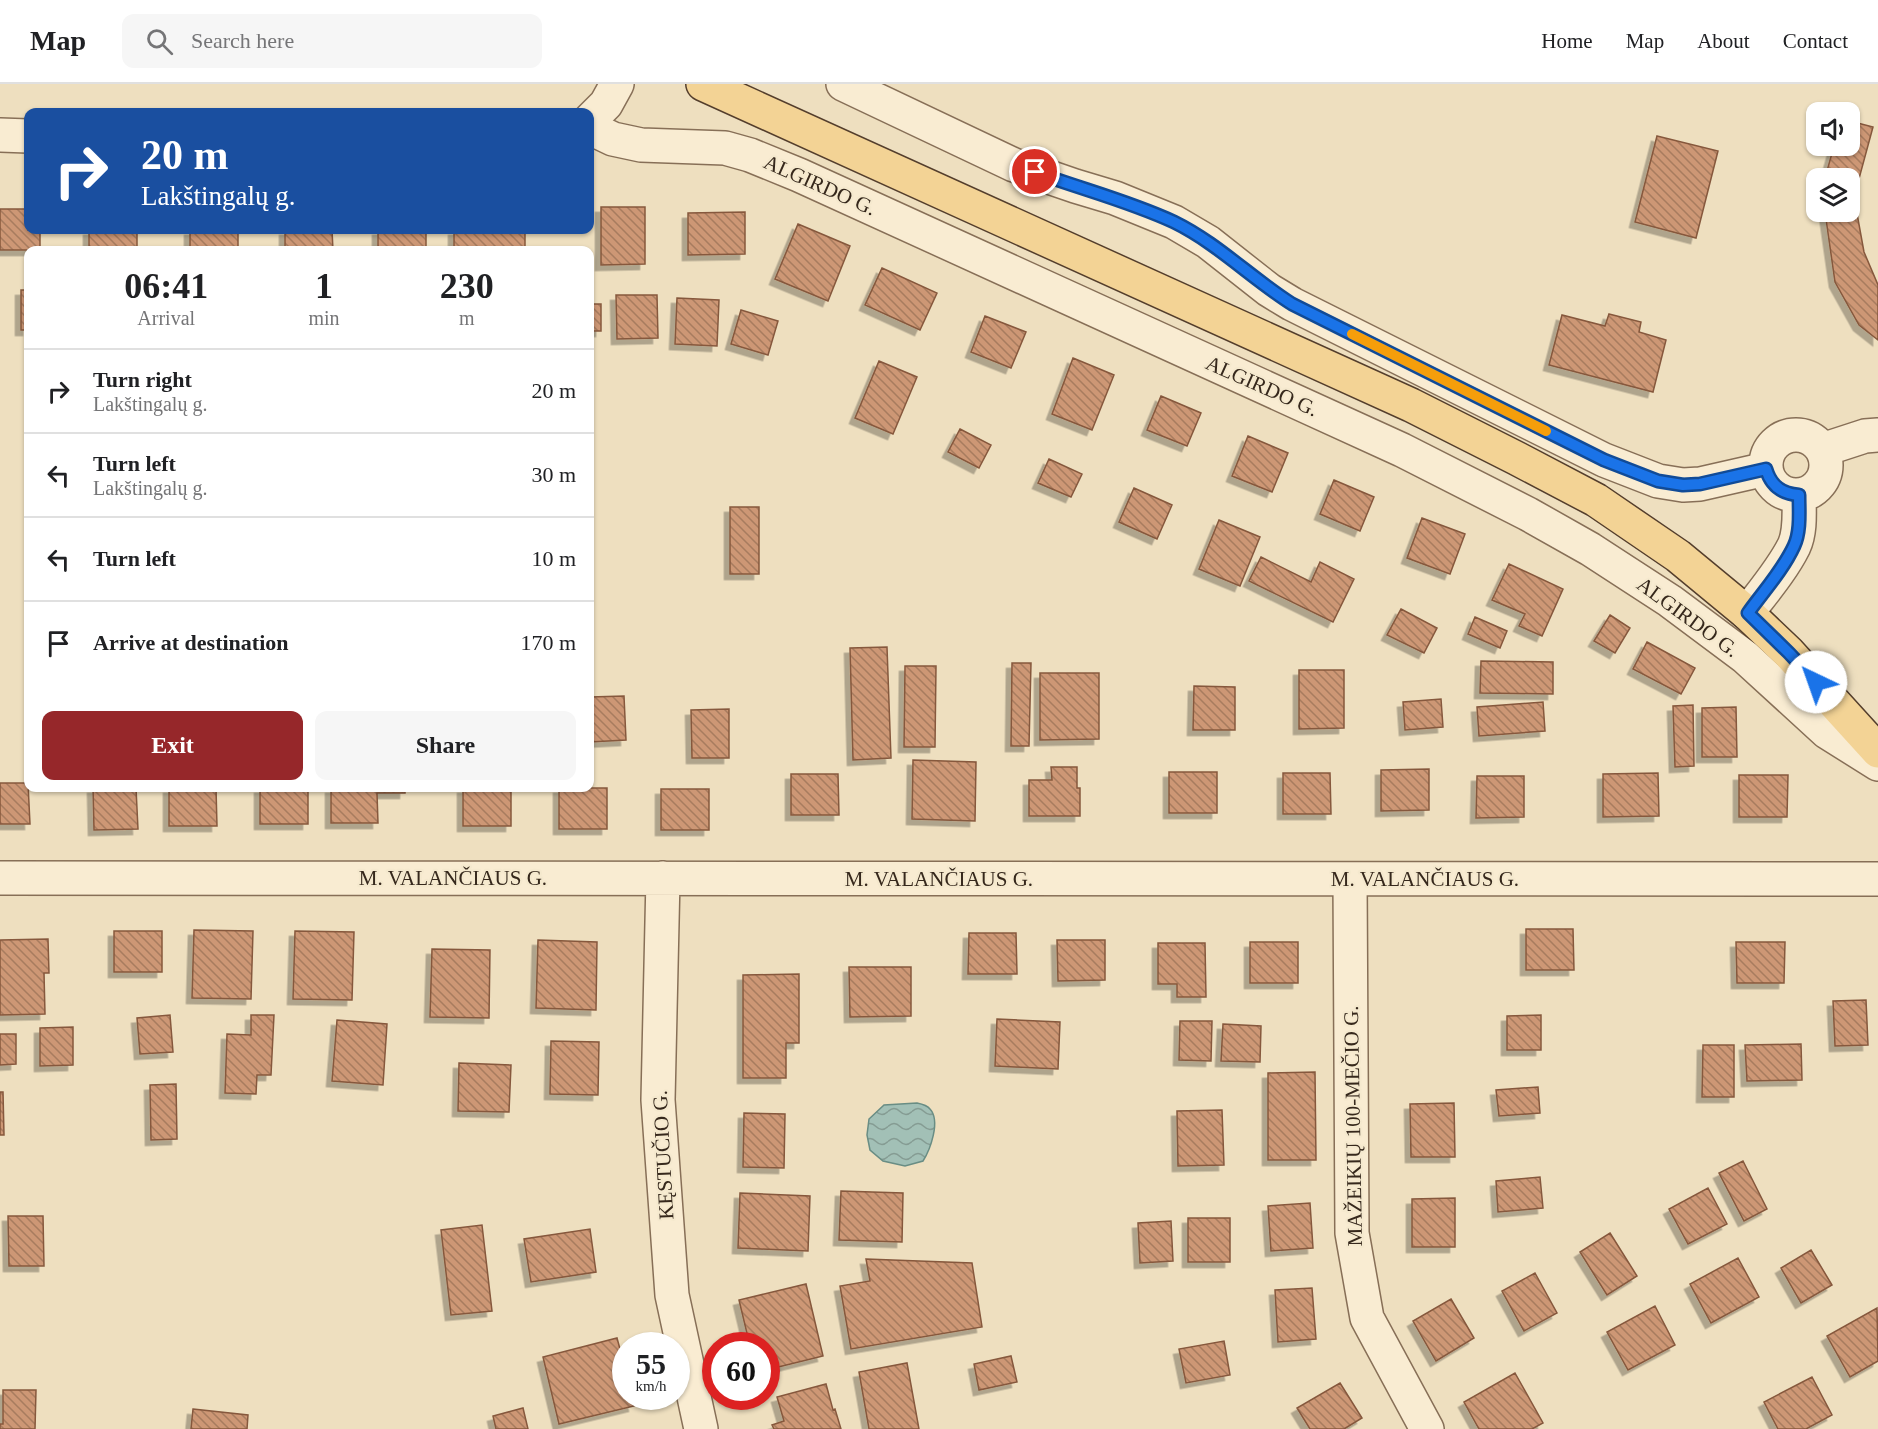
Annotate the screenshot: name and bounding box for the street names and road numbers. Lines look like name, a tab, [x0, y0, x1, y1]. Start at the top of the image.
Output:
street label: ALGIRDO G.	[760, 150, 880, 220]
street label: ALGIRDO G.	[1202, 351, 1322, 421]
street label: ALGIRDO G.	[1632, 572, 1744, 662]
street label: M. VALANČIAUS G.	[359, 866, 547, 890]
street label: M. VALANČIAUS G.	[845, 867, 1033, 891]
street label: M. VALANČIAUS G.	[1331, 867, 1519, 891]
street label: MAŽEIKIŲ 100-MEČIO G.	[1339, 1005, 1367, 1247]
street label: KĘSTUČIO G.	[648, 1090, 678, 1220]

